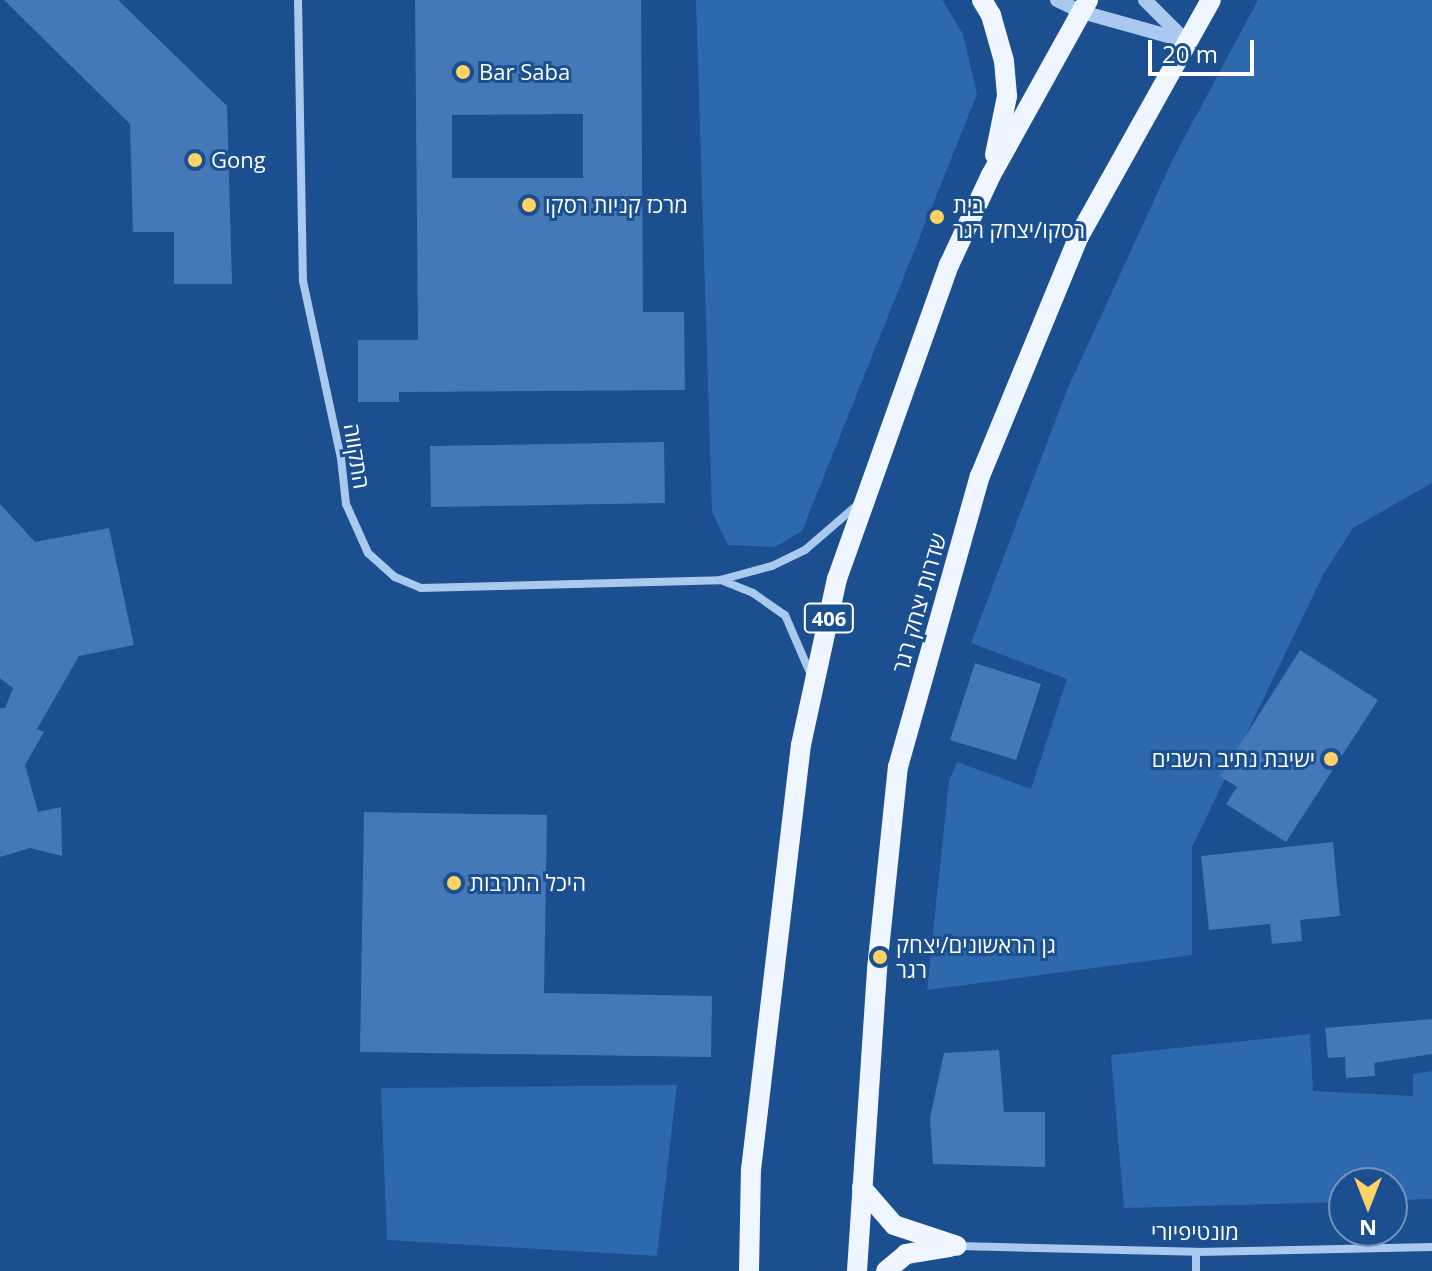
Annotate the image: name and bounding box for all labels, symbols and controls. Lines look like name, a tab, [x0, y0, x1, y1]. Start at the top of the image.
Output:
scale bar	[1152, 24, 1258, 74]
text: 20 m	[1162, 37, 1218, 70]
place label: Bar Saba	[479, 59, 570, 85]
marker: Bar Saba	[454, 63, 472, 81]
place label: Gong	[211, 147, 266, 173]
marker: Gong	[186, 151, 204, 169]
place label: בית רסקו/יצחק רגר	[953, 191, 1085, 242]
place label: מרכז קניות רסקו	[545, 192, 688, 218]
marker: מרכז קניות רסקו	[520, 196, 538, 214]
marker: בית רסקו/יצחק רגר	[928, 208, 946, 226]
street label: התקווה	[339, 421, 375, 491]
street label: שדרות יצחק רגר	[886, 530, 952, 676]
road number: 406	[803, 602, 855, 634]
place label: ישיבת נתיב השבים	[1152, 746, 1315, 772]
marker: ישיבת נתיב השבים	[1322, 750, 1340, 768]
place label: היכל התרבות	[470, 870, 586, 896]
marker: היכל התרבות	[445, 874, 463, 892]
place label: גן הראשונים/יצחק רגר	[896, 931, 1056, 982]
marker: גן הראשונים/יצחק רגר	[871, 948, 889, 966]
north arrow	[1328, 1167, 1408, 1247]
text: N	[1359, 1214, 1377, 1244]
street label: מונטיפיורי	[1151, 1219, 1239, 1245]

